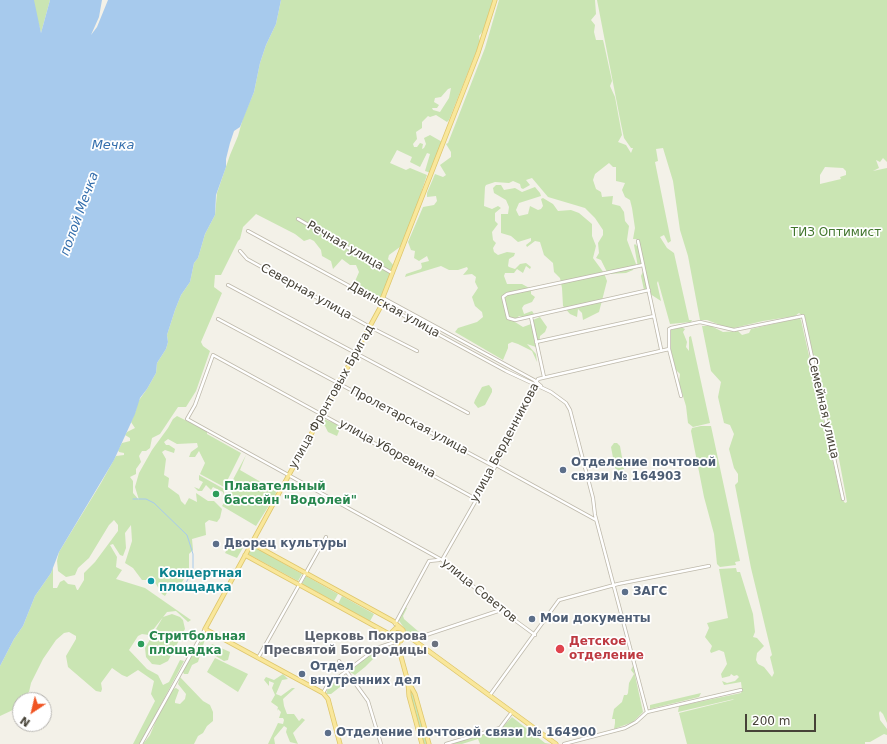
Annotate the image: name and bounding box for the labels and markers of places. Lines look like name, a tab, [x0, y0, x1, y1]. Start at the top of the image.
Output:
place label: Отделение почтовой связи № 164903	[571, 456, 716, 484]
marker: Отделение почтовой связи № 164903	[558, 465, 568, 475]
place label: Плавательный бассейн "Водолей"	[224, 480, 357, 508]
marker: Плавательный бассейн "Водолей"	[211, 489, 221, 499]
place label: Дворец культуры	[224, 537, 347, 551]
marker: Дворец культуры	[211, 539, 221, 549]
place label: Концертная площадка	[159, 567, 242, 595]
marker: Концертная площадка	[146, 576, 156, 586]
place label: ЗАГС	[633, 585, 667, 599]
marker: ЗАГС	[620, 587, 630, 597]
place label: Мои документы	[540, 612, 651, 626]
marker: Мои документы	[527, 614, 537, 624]
place label: Стритбольная площадка	[149, 630, 246, 658]
place label: Церковь Покрова Пресвятой Богородицы	[263, 630, 427, 658]
place label: Детское отделение	[569, 635, 644, 663]
marker: Стритбольная площадка	[136, 639, 146, 649]
marker: Церковь Покрова Пресвятой Богородицы	[430, 639, 440, 649]
marker: Детское отделение	[554, 643, 566, 655]
place label: Отдел внутренних дел	[310, 660, 421, 688]
marker: Отдел внутренних дел	[297, 669, 307, 679]
place label: Отделение почтовой связи № 164900	[336, 726, 596, 740]
marker: Отделение почтовой связи № 164900	[323, 728, 333, 738]

